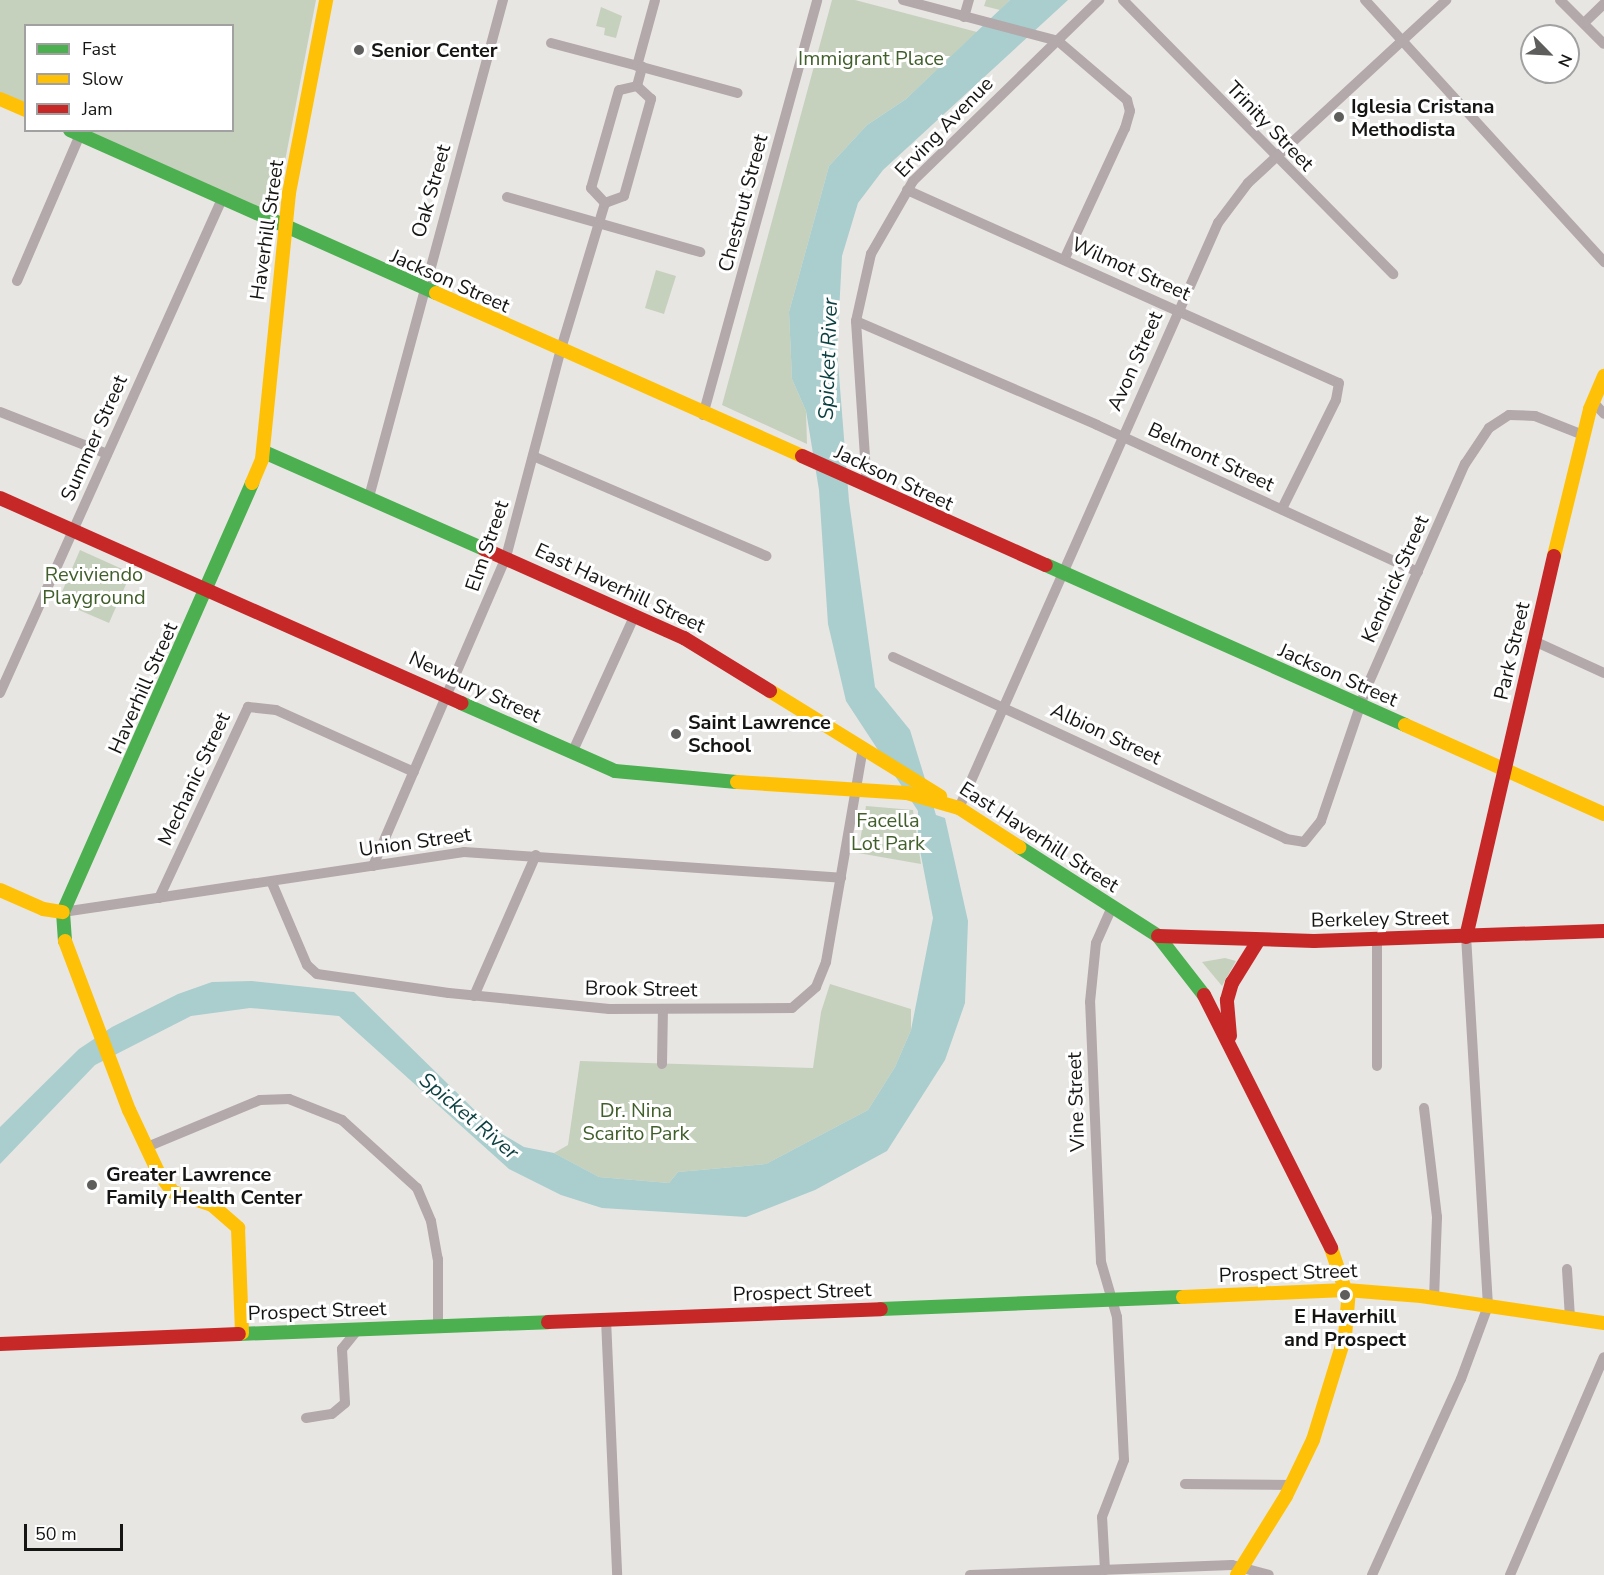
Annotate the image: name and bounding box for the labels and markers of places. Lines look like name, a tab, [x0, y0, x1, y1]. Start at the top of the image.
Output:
place label: Senior Center	[371, 38, 498, 62]
marker: Senior Center	[352, 43, 366, 57]
place label: Iglesia Cristana Methodista	[1351, 94, 1494, 141]
marker: Iglesia Cristana Methodista	[1332, 110, 1346, 124]
place label: Saint Lawrence School	[688, 710, 831, 757]
marker: Saint Lawrence School	[669, 727, 683, 741]
place label: Greater Lawrence Family Health Center	[106, 1162, 302, 1209]
marker: Greater Lawrence Family Health Center	[83, 1176, 101, 1194]
marker: E Haverhill and Prospect	[1338, 1288, 1352, 1302]
place label: E Haverhill and Prospect	[1284, 1304, 1406, 1351]

